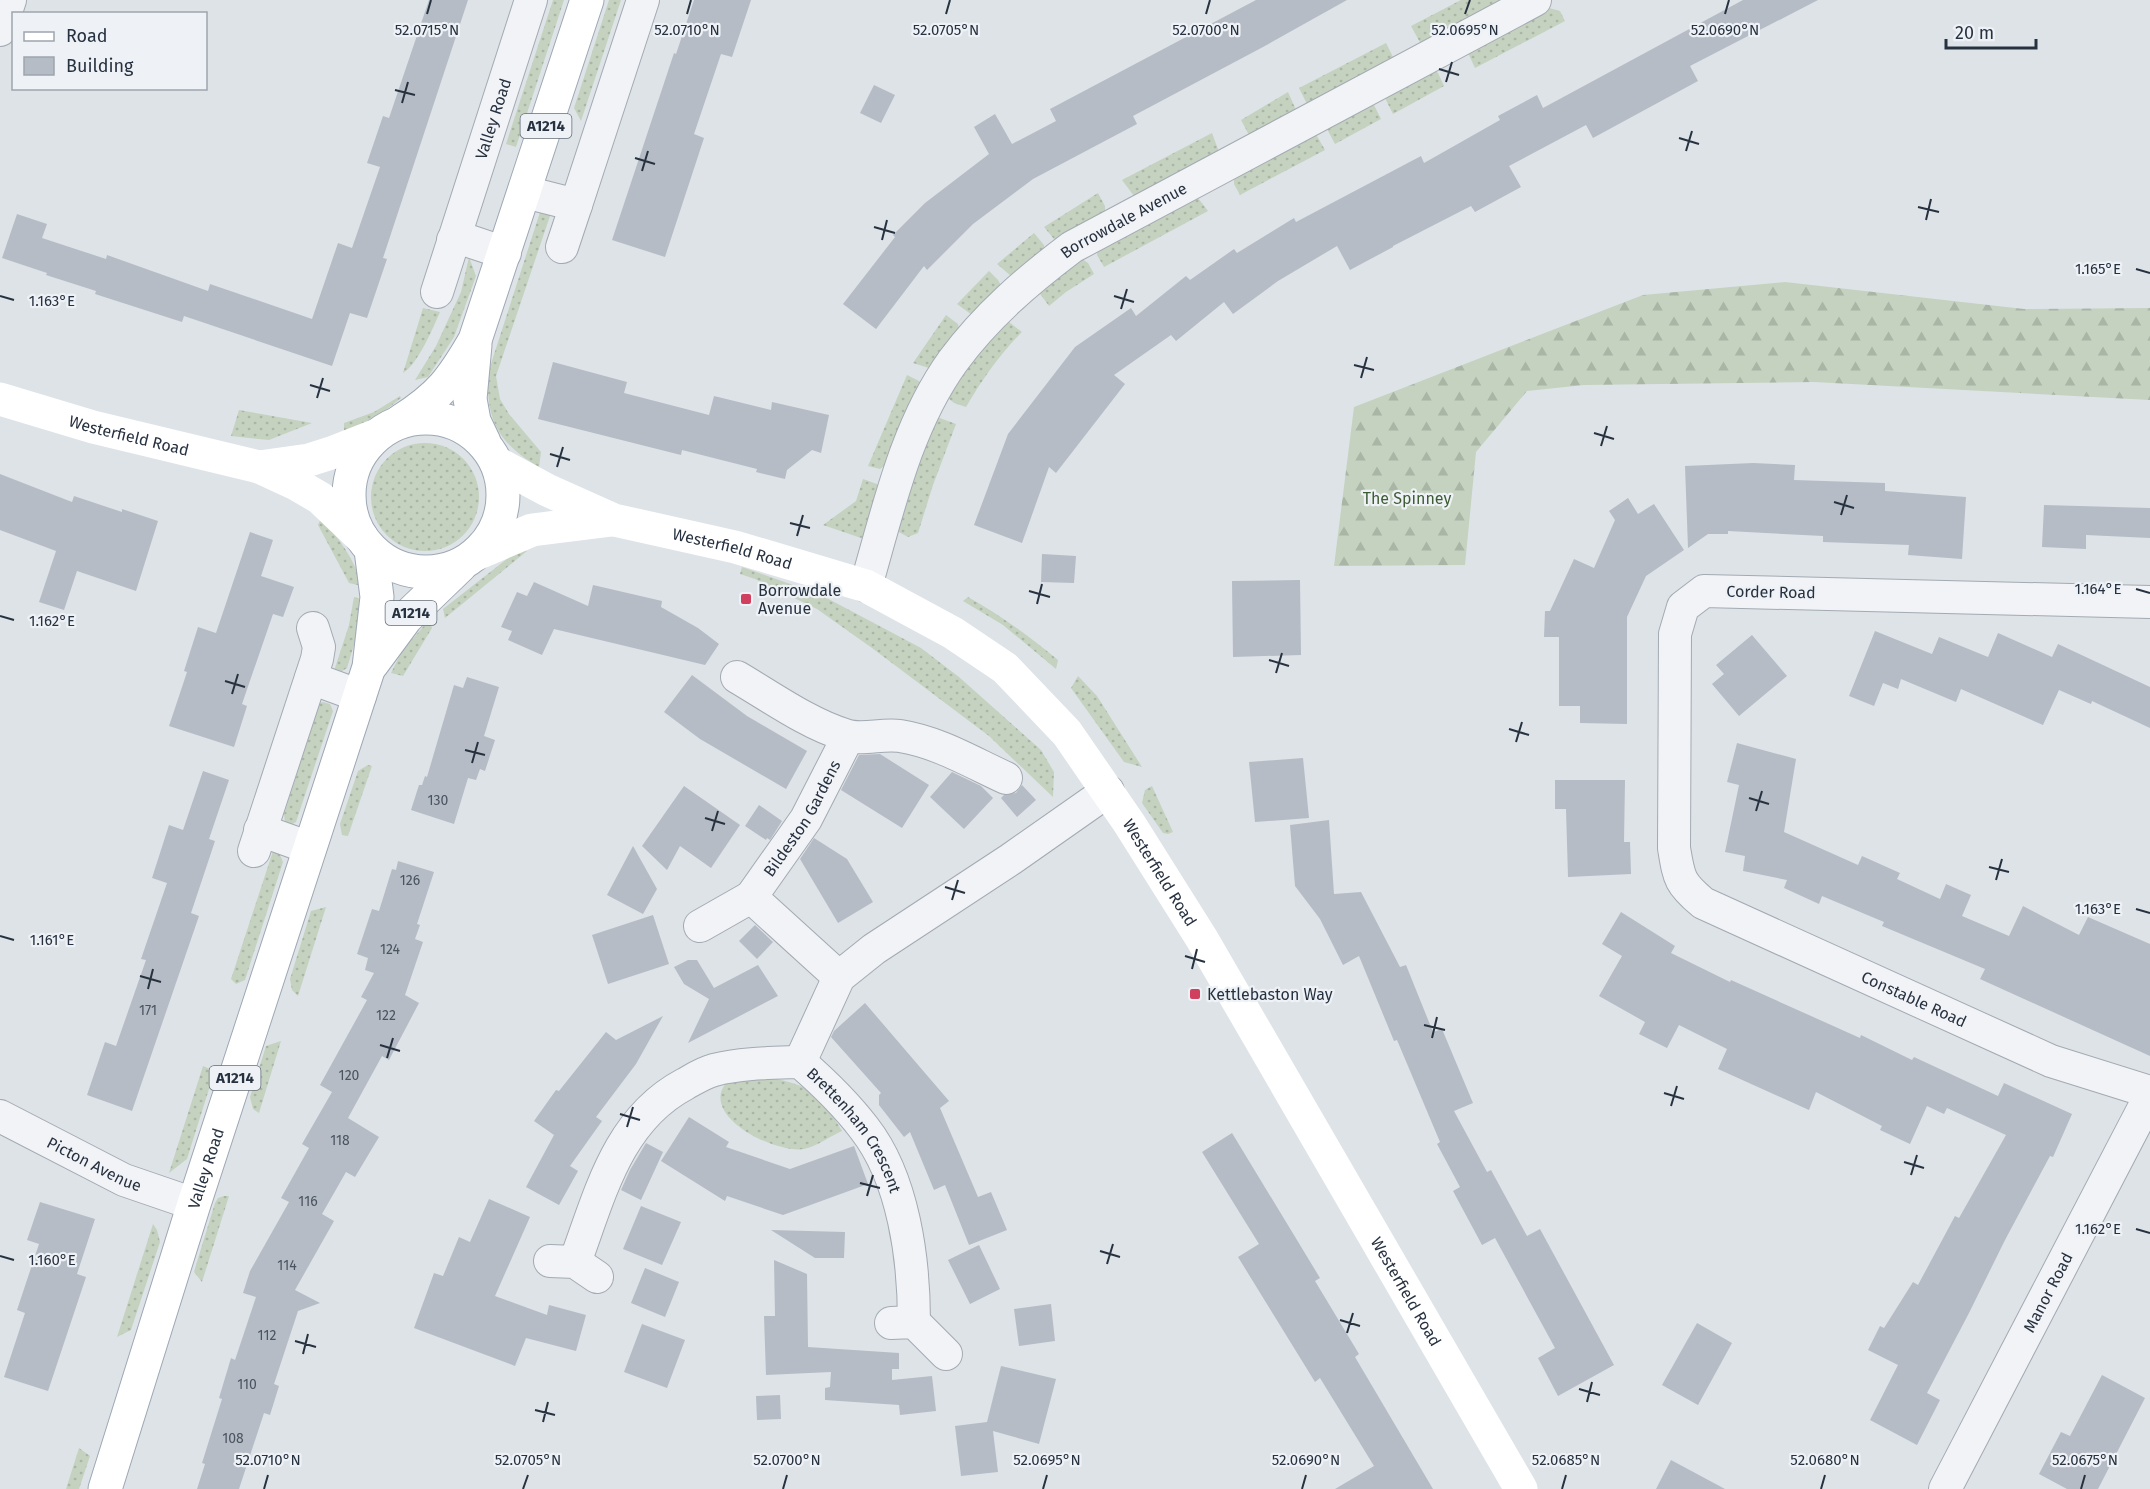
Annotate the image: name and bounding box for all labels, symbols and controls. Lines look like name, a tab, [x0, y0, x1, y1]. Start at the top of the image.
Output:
legend	[12, 12, 207, 90]
scale bar	[1946, 12, 2036, 50]
text: 52.0715°N	[395, 21, 459, 39]
text: 52.0710°N	[654, 21, 720, 39]
text: 52.0705°N	[913, 21, 979, 39]
text: 52.0700°N	[1172, 21, 1240, 39]
text: 52.0695°N	[1431, 21, 1499, 39]
text: 52.0690°N	[1691, 21, 1759, 39]
text: 20 m	[1955, 22, 1994, 44]
text: Road	[66, 25, 108, 47]
text: Building	[66, 55, 134, 77]
street label: Valley Road	[471, 76, 515, 162]
road number: A1214	[520, 114, 572, 138]
street label: Borrowdale Avenue	[1056, 178, 1190, 262]
text: 1.165°E	[2075, 260, 2121, 278]
text: 1.163°E	[29, 292, 75, 310]
street label: Westerfield Road	[67, 411, 191, 459]
park label: The Spinney	[1363, 489, 1451, 508]
street label: Westerfield Road	[671, 524, 795, 573]
text: 1.164°E	[2075, 580, 2121, 598]
place label: Borrowdale Avenue	[758, 581, 841, 618]
street label: Corder Road	[1726, 582, 1816, 602]
marker: Borrowdale Avenue	[739, 592, 753, 606]
road number: A1214	[386, 601, 436, 625]
text: 1.162°E	[29, 612, 75, 630]
street label: Bildeston Gardens	[759, 757, 844, 880]
house number: 130	[428, 792, 449, 809]
street label: Westerfield Road	[1119, 815, 1201, 930]
house number: 126	[400, 872, 420, 889]
text: 1.163°E	[2075, 900, 2121, 918]
text: 1.161°E	[30, 931, 74, 949]
house number: 124	[380, 941, 401, 958]
street label: Constable Road	[1858, 967, 1970, 1031]
place label: Kettlebaston Way	[1207, 985, 1333, 1004]
marker: Kettlebaston Way	[1188, 987, 1202, 1001]
house number: 171	[139, 1002, 157, 1019]
house number: 122	[376, 1007, 396, 1024]
street label: Brettenham Crescent	[803, 1063, 905, 1195]
road number: A1214	[210, 1066, 260, 1090]
house number: 120	[339, 1067, 360, 1084]
street label: Valley Road	[184, 1126, 228, 1211]
house number: 118	[330, 1132, 350, 1149]
street label: Picton Avenue	[44, 1133, 144, 1195]
house number: 116	[298, 1193, 318, 1210]
text: 1.162°E	[2075, 1220, 2121, 1238]
street label: Westerfield Road	[1367, 1233, 1445, 1349]
street label: Manor Road	[2019, 1249, 2076, 1335]
text: 1.160°E	[28, 1251, 76, 1269]
house number: 114	[277, 1257, 297, 1274]
house number: 112	[258, 1327, 276, 1344]
house number: 110	[237, 1376, 257, 1393]
house number: 108	[222, 1430, 244, 1447]
text: 52.0710°N	[235, 1451, 301, 1469]
text: 52.0705°N	[495, 1451, 561, 1469]
text: 52.0700°N	[753, 1451, 821, 1469]
text: 52.0695°N	[1013, 1451, 1081, 1469]
text: 52.0690°N	[1272, 1451, 1340, 1469]
text: 52.0685°N	[1532, 1451, 1600, 1469]
text: 52.0680°N	[1790, 1451, 1860, 1469]
text: 52.0675°N	[2052, 1451, 2118, 1469]

